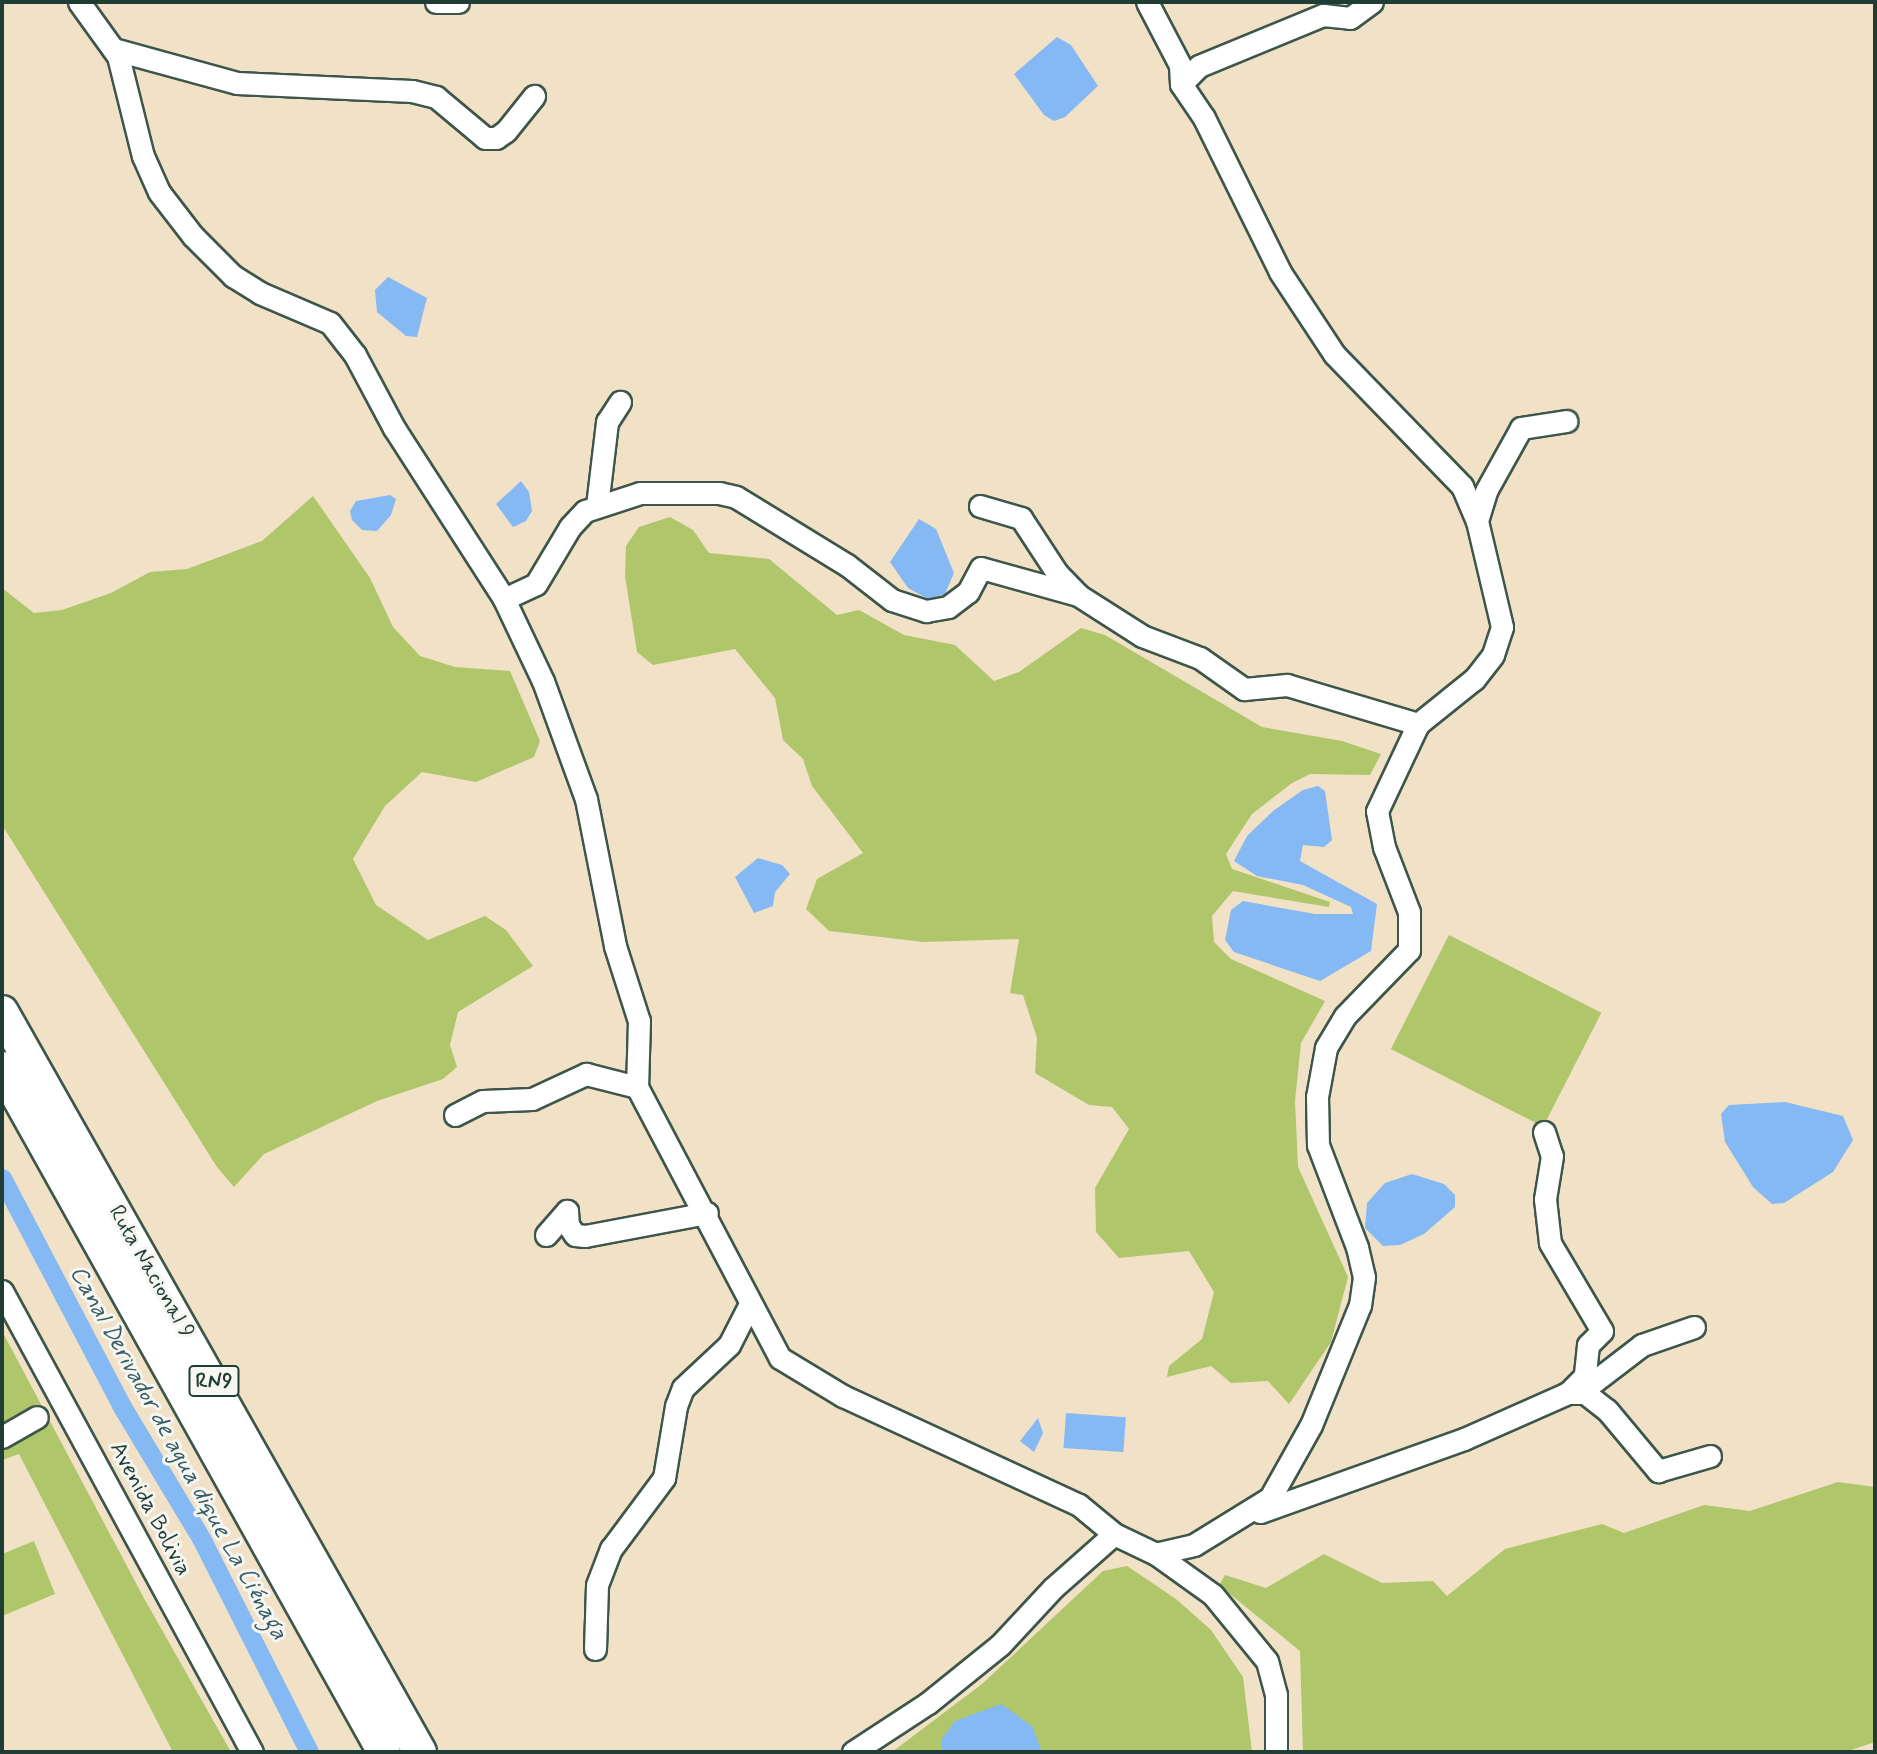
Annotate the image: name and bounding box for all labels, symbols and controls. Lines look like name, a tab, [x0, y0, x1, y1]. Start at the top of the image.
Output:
street label: Ruta Nacional 9	[100, 1198, 202, 1346]
water label: Canal Derivador de agua dique La Ciénaga	[63, 1262, 293, 1644]
road number: RN9	[188, 1364, 240, 1398]
street label: Avenida Bolivia	[103, 1437, 197, 1581]

